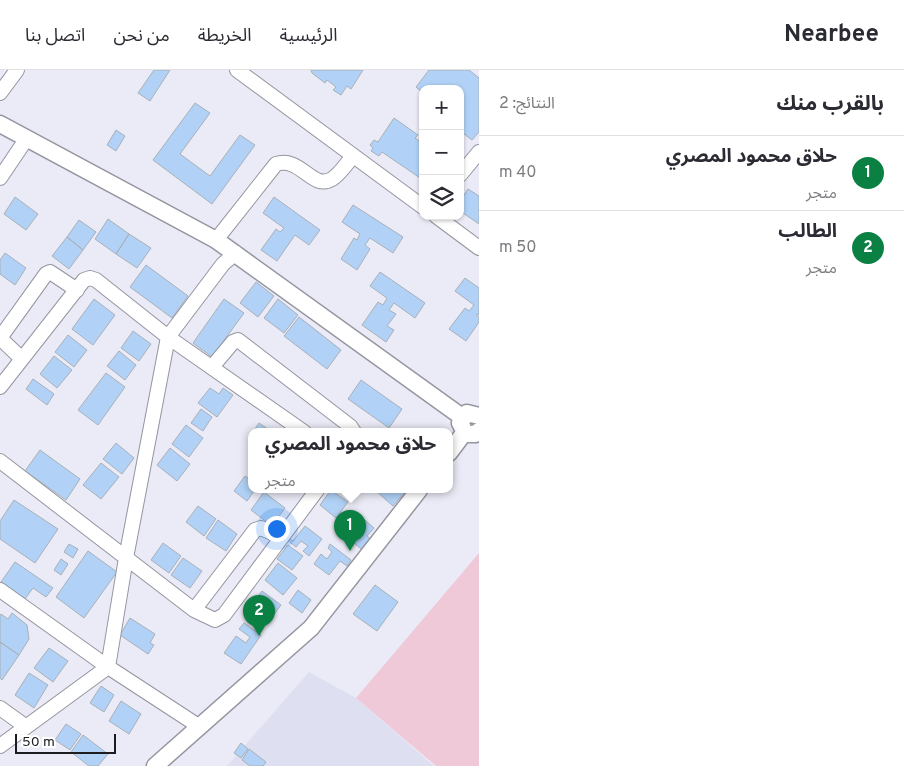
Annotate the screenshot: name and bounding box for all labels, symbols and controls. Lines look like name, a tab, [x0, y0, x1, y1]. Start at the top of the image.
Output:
text: Nearbee	[784, 20, 879, 50]
text: اتصل بنا	[25, 25, 85, 48]
text: من نحن	[113, 25, 170, 48]
text: الخريطة	[198, 25, 252, 48]
text: الرئيسية	[280, 25, 337, 48]
map controls	[419, 85, 464, 220]
button: +	[419, 85, 464, 130]
text: بالقرب منك	[776, 91, 884, 118]
text: النتائج: 2	[499, 94, 555, 114]
button: −	[419, 130, 464, 175]
text: حلاق محمود المصري	[666, 145, 837, 169]
text: 40 m	[499, 163, 537, 183]
text: 1	[865, 163, 871, 183]
button: layers	[419, 175, 464, 220]
text: متجر	[806, 184, 837, 204]
text: الطالب	[778, 220, 837, 244]
text: 50 m	[499, 238, 537, 258]
text: 2	[863, 238, 873, 258]
text: متجر	[806, 259, 837, 279]
popup	[248, 428, 453, 493]
text: حلاق محمود المصري	[265, 433, 436, 457]
text: متجر	[265, 472, 296, 492]
pin: 1	[334, 510, 366, 551]
your location	[264, 516, 290, 542]
pin: 2	[243, 595, 275, 636]
scale bar	[15, 731, 116, 754]
text: 50 m	[22, 734, 55, 751]

